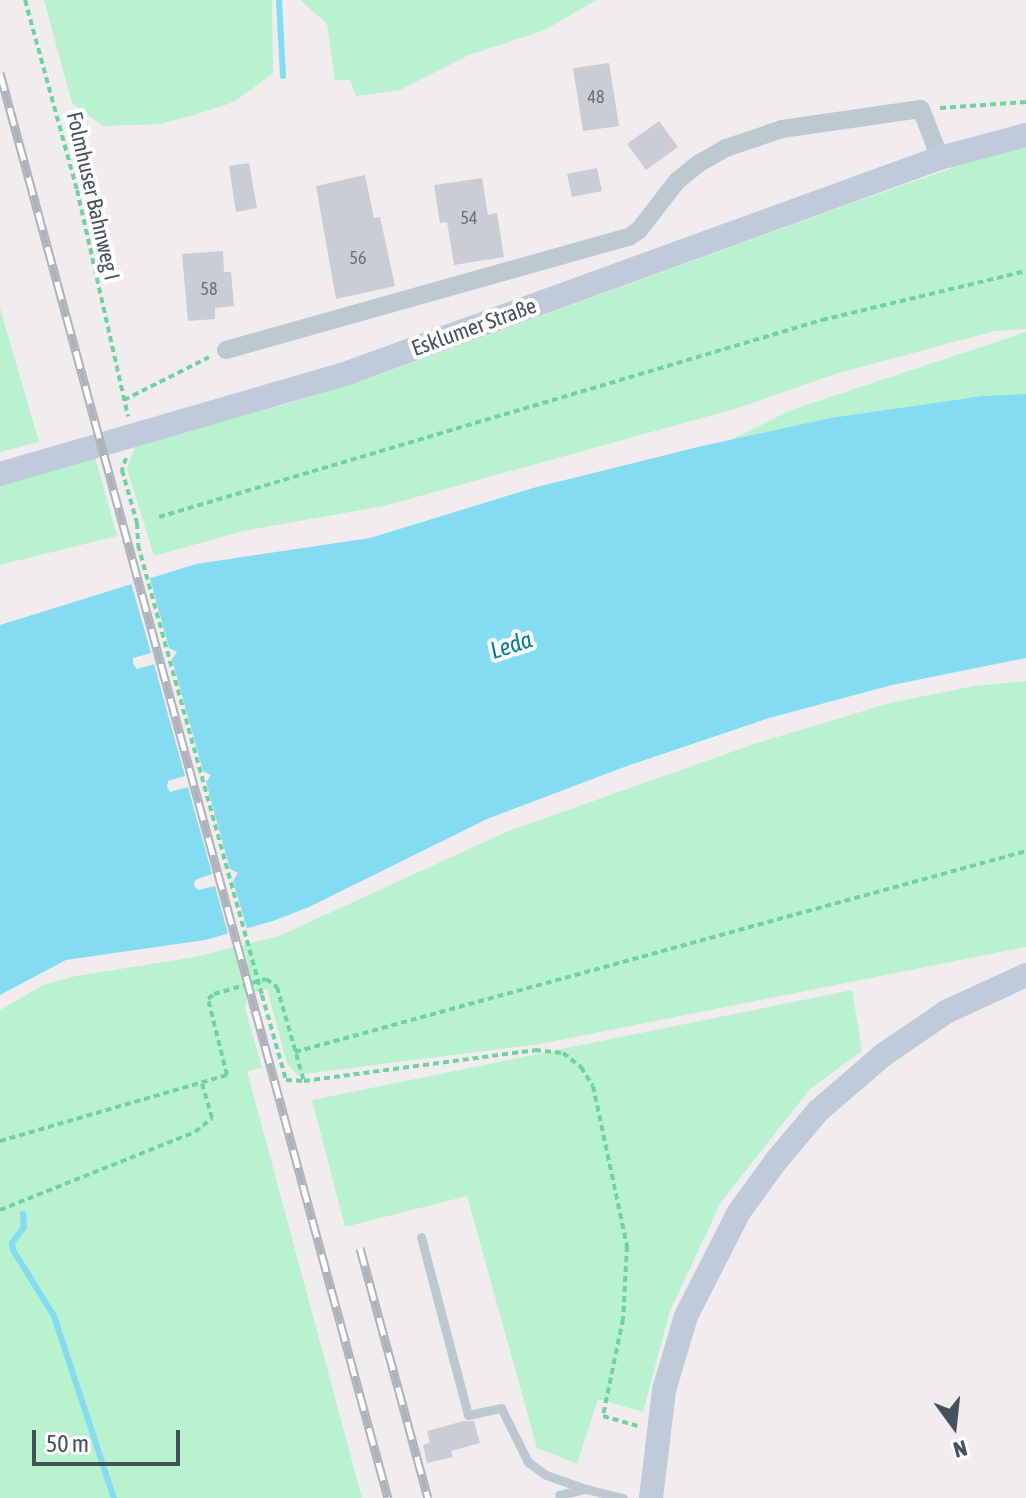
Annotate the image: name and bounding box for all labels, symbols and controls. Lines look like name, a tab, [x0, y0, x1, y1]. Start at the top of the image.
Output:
house number: 48	[588, 86, 604, 108]
street label: Folmhuser Bahnweg I	[61, 109, 125, 283]
house number: 54	[461, 207, 477, 229]
house number: 56	[350, 247, 366, 269]
house number: 58	[201, 278, 217, 300]
street label: Esklumer Straße	[408, 292, 540, 362]
water label: Leda	[486, 625, 536, 665]
north arrow	[914, 1386, 994, 1466]
scale bar	[36, 1414, 184, 1464]
text: 50 m	[46, 1430, 89, 1457]
text: N	[951, 1435, 970, 1463]

